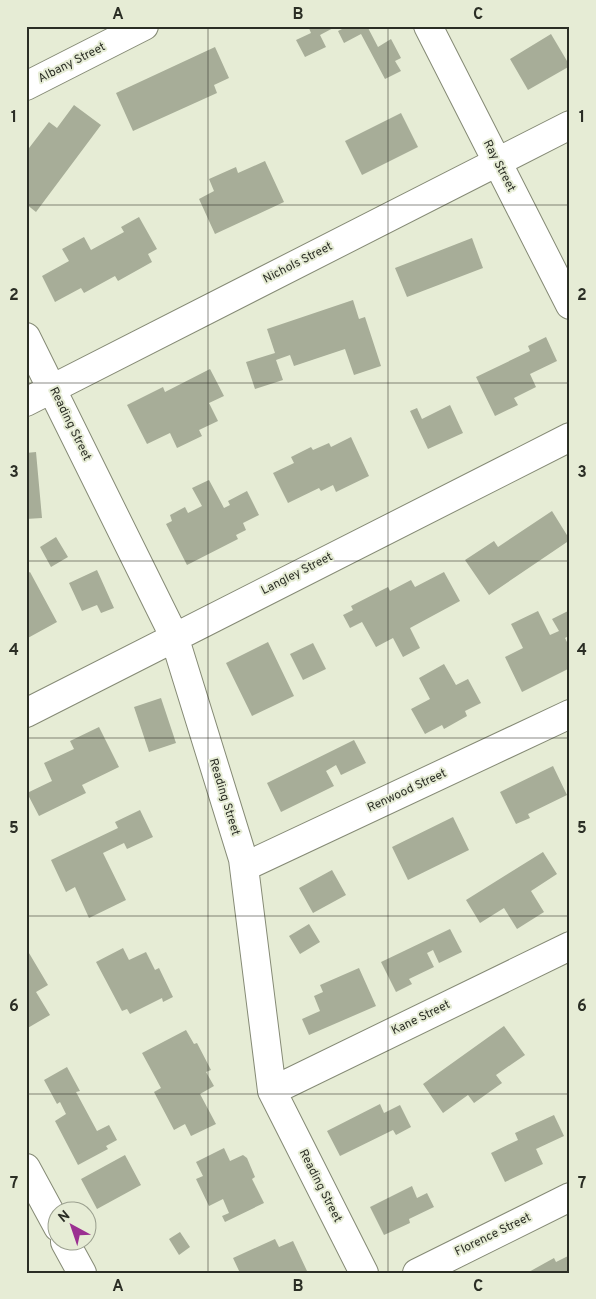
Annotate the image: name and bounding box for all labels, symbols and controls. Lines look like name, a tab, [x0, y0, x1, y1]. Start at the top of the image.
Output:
text: A	[112, 5, 124, 25]
text: B	[292, 5, 304, 25]
text: C	[473, 5, 483, 25]
street label: Albany Street	[36, 39, 108, 87]
text: 1	[11, 108, 17, 128]
text: 1	[579, 108, 585, 128]
street label: Ray Street	[479, 137, 519, 195]
street label: Nichols Street	[261, 239, 335, 287]
text: 2	[9, 286, 19, 306]
text: 2	[577, 286, 587, 306]
street label: Reading Street	[45, 385, 95, 463]
text: 3	[9, 463, 19, 483]
text: 3	[577, 463, 587, 483]
street label: Langley Street	[258, 549, 336, 599]
text: 4	[9, 641, 19, 661]
text: 4	[577, 641, 587, 661]
street label: Reading Street	[205, 756, 243, 838]
street label: Renwood Street	[365, 766, 449, 816]
text: 5	[9, 819, 19, 839]
text: 5	[577, 819, 587, 839]
text: 6	[9, 997, 19, 1017]
street label: Kane Street	[389, 997, 453, 1039]
text: 6	[577, 997, 587, 1017]
street label: Reading Street	[295, 1147, 345, 1225]
text: 7	[10, 1174, 18, 1194]
text: 7	[578, 1174, 586, 1194]
north arrow	[48, 1202, 98, 1252]
text: N	[55, 1207, 74, 1227]
street label: Florence Street	[452, 1210, 534, 1260]
text: A	[112, 1277, 124, 1297]
text: B	[292, 1277, 304, 1297]
text: C	[473, 1277, 483, 1297]

